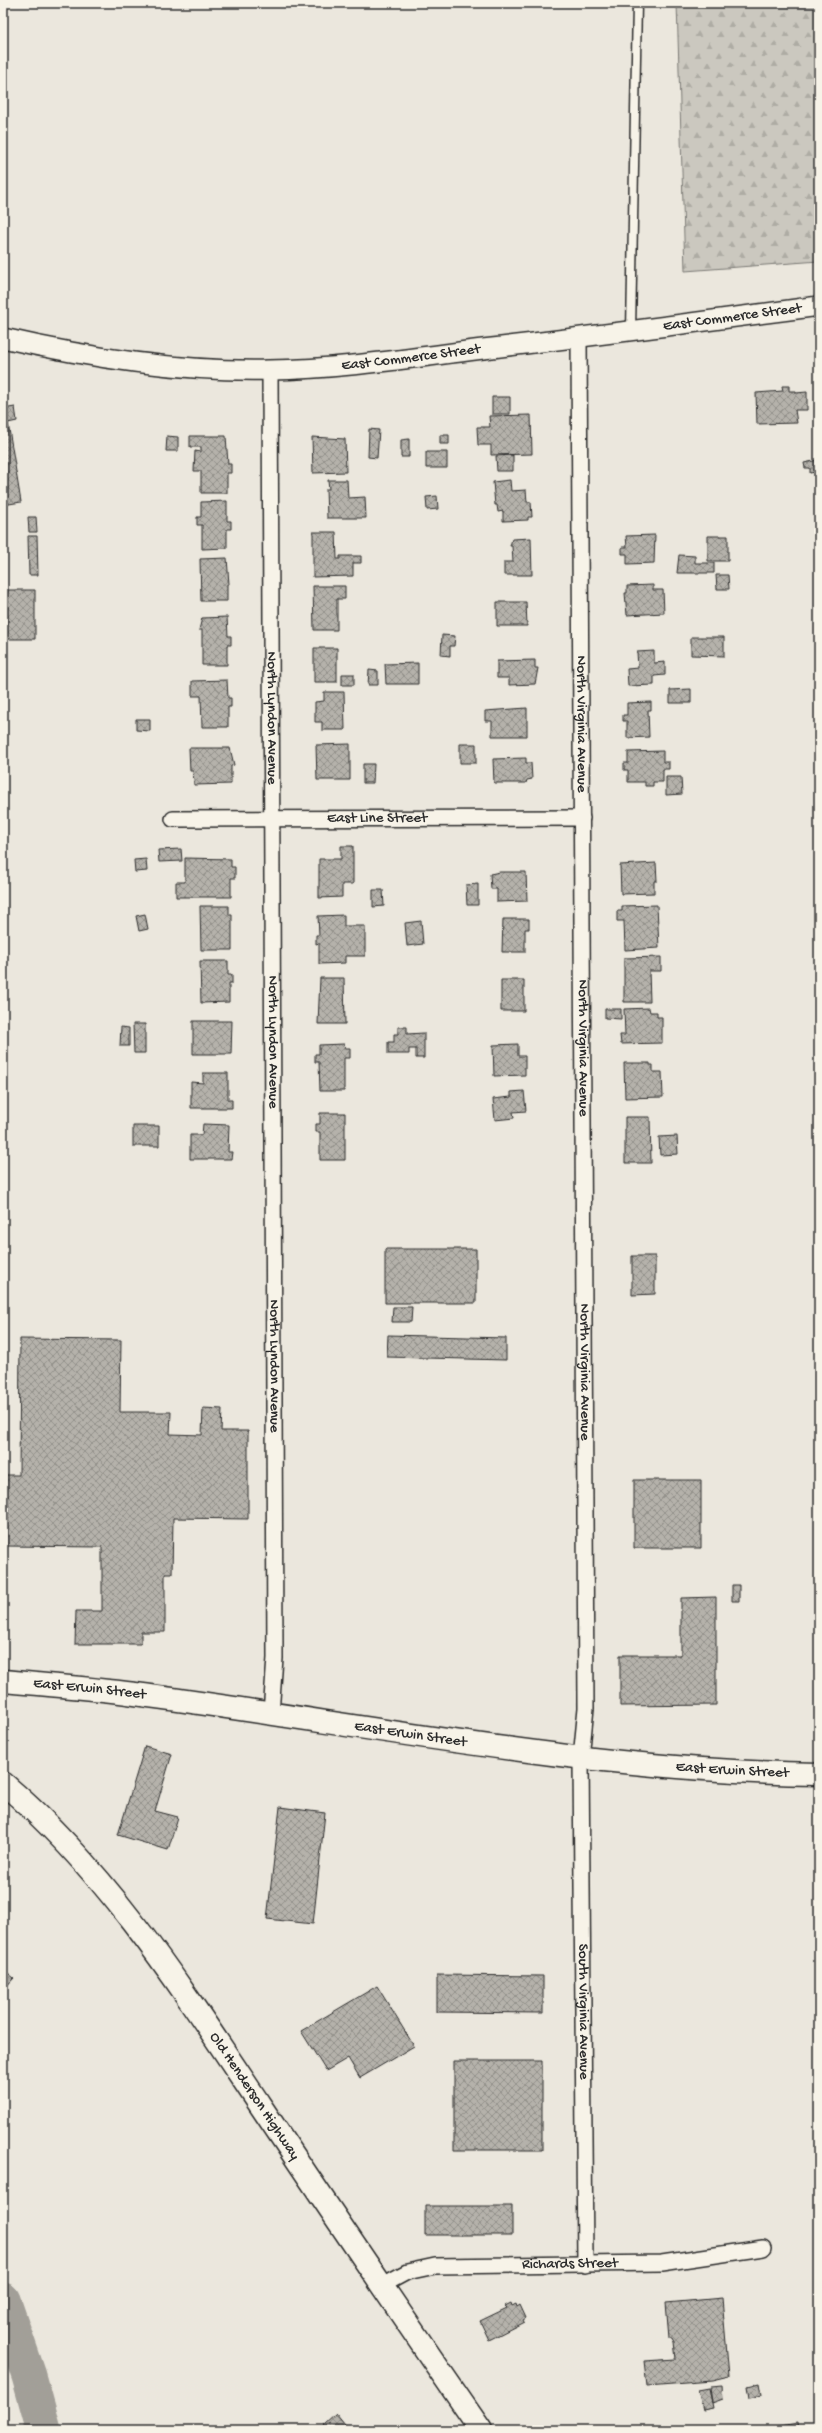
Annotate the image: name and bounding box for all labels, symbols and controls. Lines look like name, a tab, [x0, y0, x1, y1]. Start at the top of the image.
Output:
street label: East Commerce Street	[662, 299, 805, 336]
street label: East Commerce Street	[341, 340, 483, 375]
street label: North Lyndon Avenue	[262, 651, 281, 785]
street label: North Virginia Avenue	[572, 656, 590, 793]
street label: East Line Street	[327, 809, 429, 828]
street label: North Lyndon Avenue	[263, 975, 282, 1109]
street label: North Virginia Avenue	[573, 980, 592, 1117]
street label: North Lyndon Avenue	[265, 1299, 283, 1433]
street label: North Virginia Avenue	[575, 1304, 594, 1441]
street label: East Erwin Street	[33, 1675, 149, 1705]
street label: East Erwin Street	[353, 1717, 469, 1752]
street label: East Erwin Street	[675, 1758, 791, 1782]
street label: South Virginia Avenue	[573, 1944, 593, 2080]
street label: Old Henderson Highway	[205, 2029, 304, 2164]
street label: Richards Street	[522, 2255, 620, 2274]

